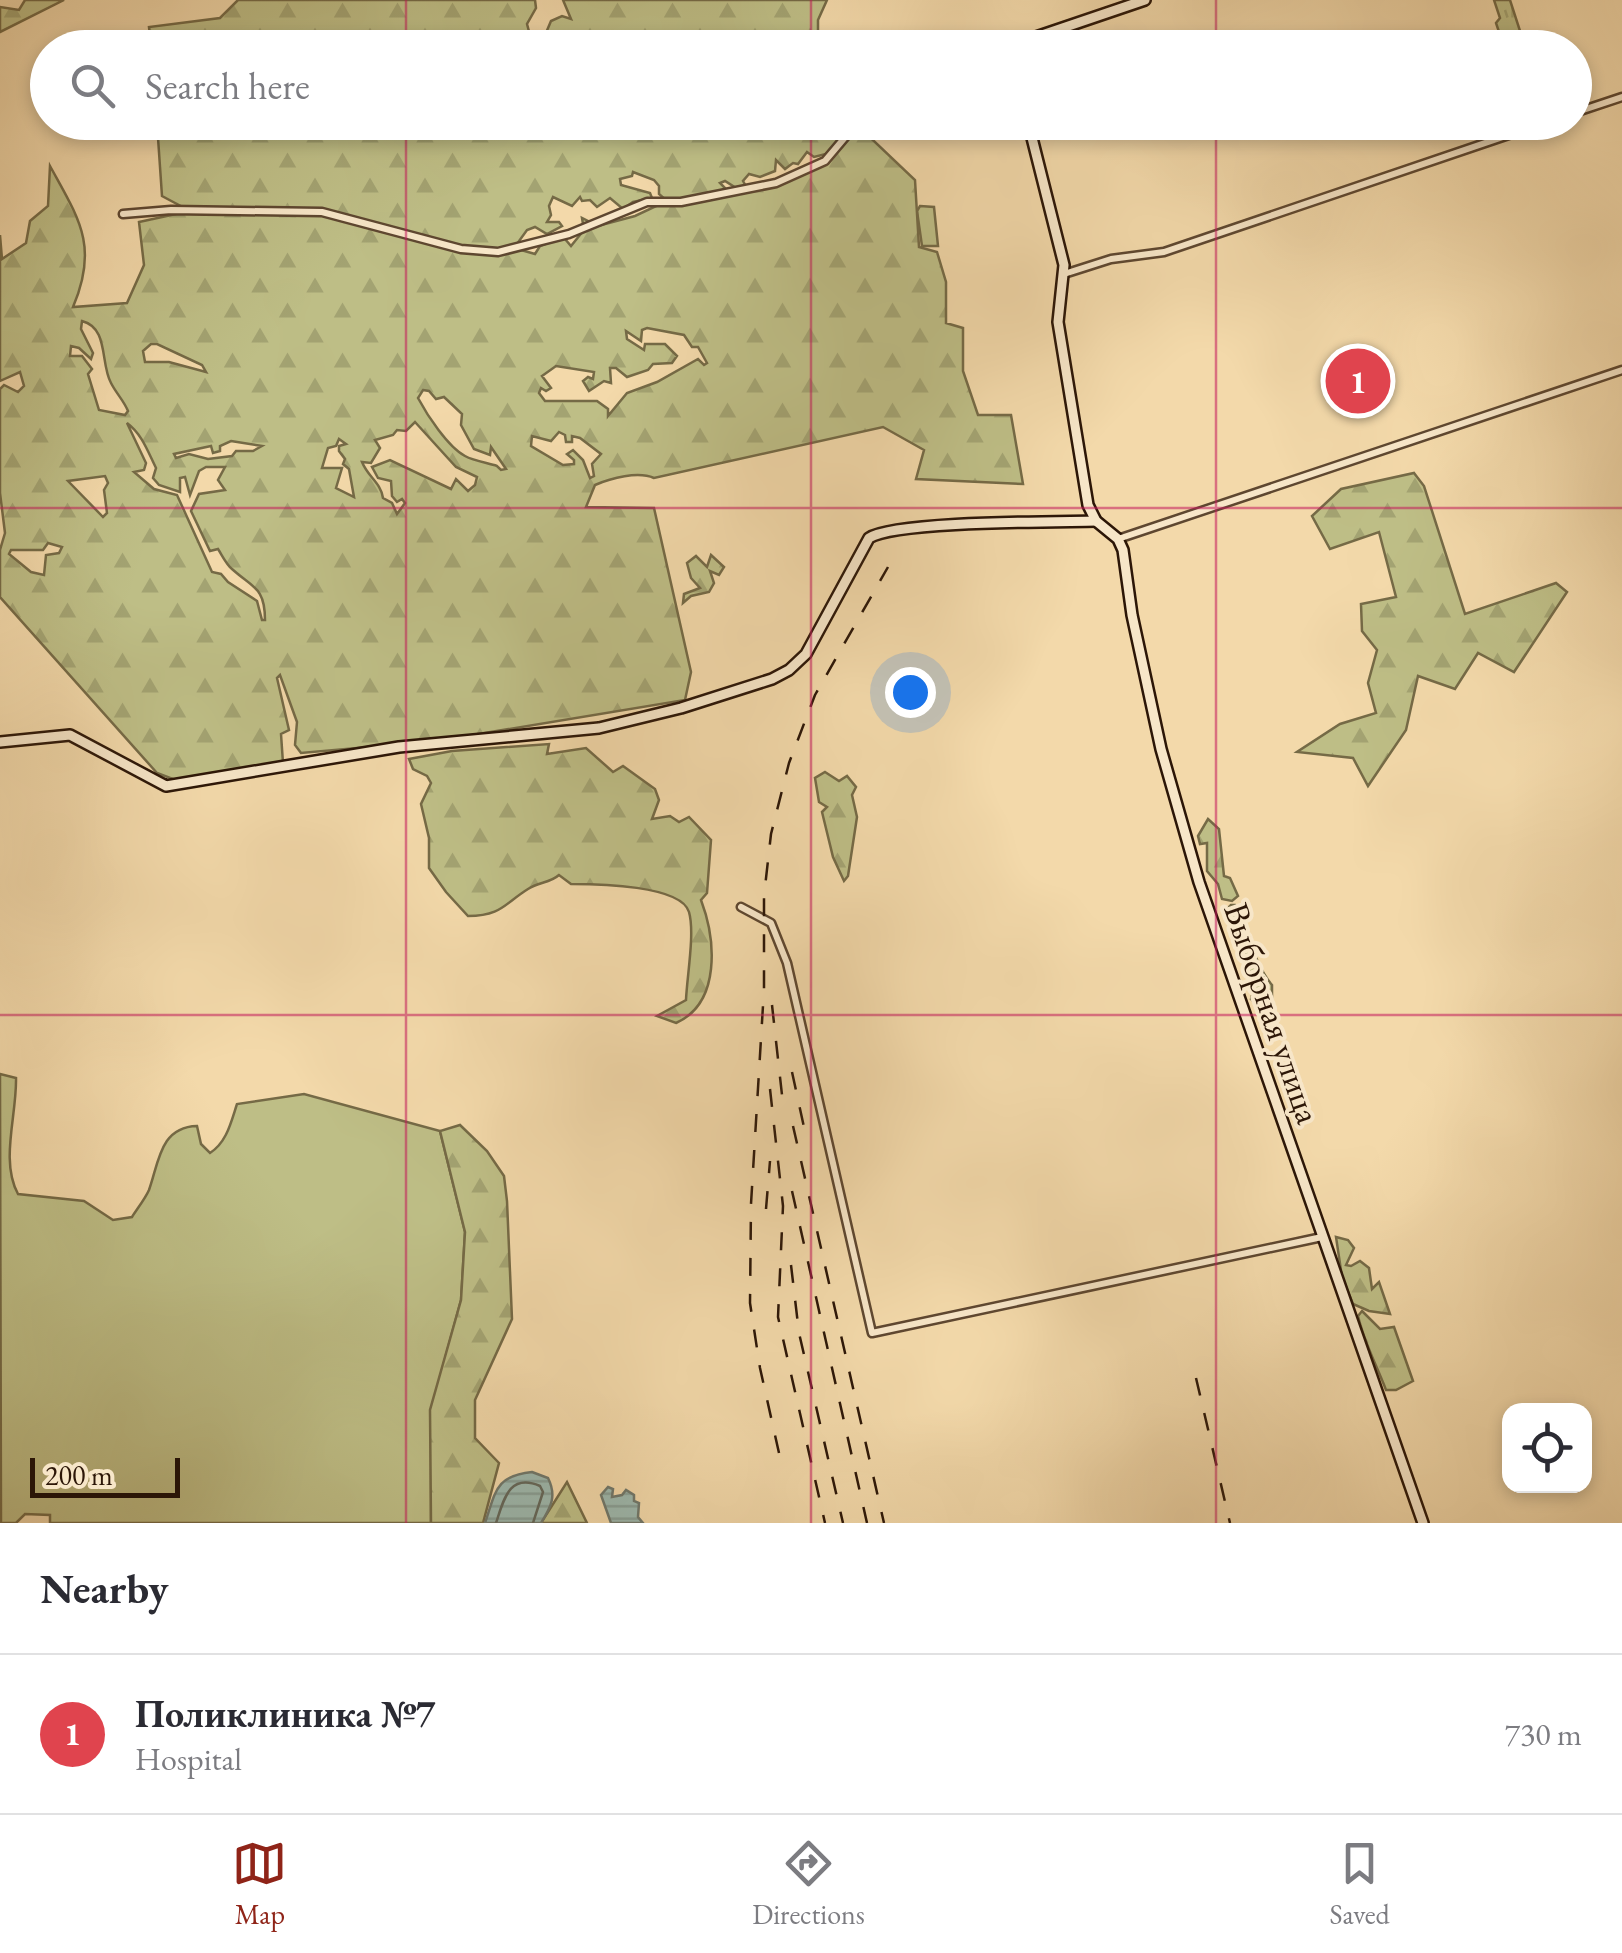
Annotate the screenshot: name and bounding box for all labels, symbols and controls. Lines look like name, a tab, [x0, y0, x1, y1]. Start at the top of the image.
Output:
search box	[30, 30, 1592, 140]
icon: search	[65, 58, 120, 113]
text: Search here	[145, 61, 310, 110]
pin: 1	[1326, 344, 1390, 418]
your location	[885, 667, 936, 718]
street label: Выборная улица	[1213, 897, 1332, 1130]
map controls	[1502, 1403, 1592, 1493]
button: locate	[1502, 1403, 1592, 1493]
scale bar	[30, 1453, 180, 1498]
text: 200 m	[45, 1457, 113, 1493]
text: Nearby	[40, 1561, 169, 1616]
text: Поликлиника №7	[135, 1689, 435, 1738]
text: 1	[64, 1713, 81, 1755]
text: 730 m	[1505, 1713, 1582, 1755]
text: Hospital	[135, 1738, 242, 1780]
tab: Map	[232, 1836, 287, 1932]
tab: Directions	[752, 1836, 865, 1932]
tab: Saved	[1330, 1836, 1390, 1932]

